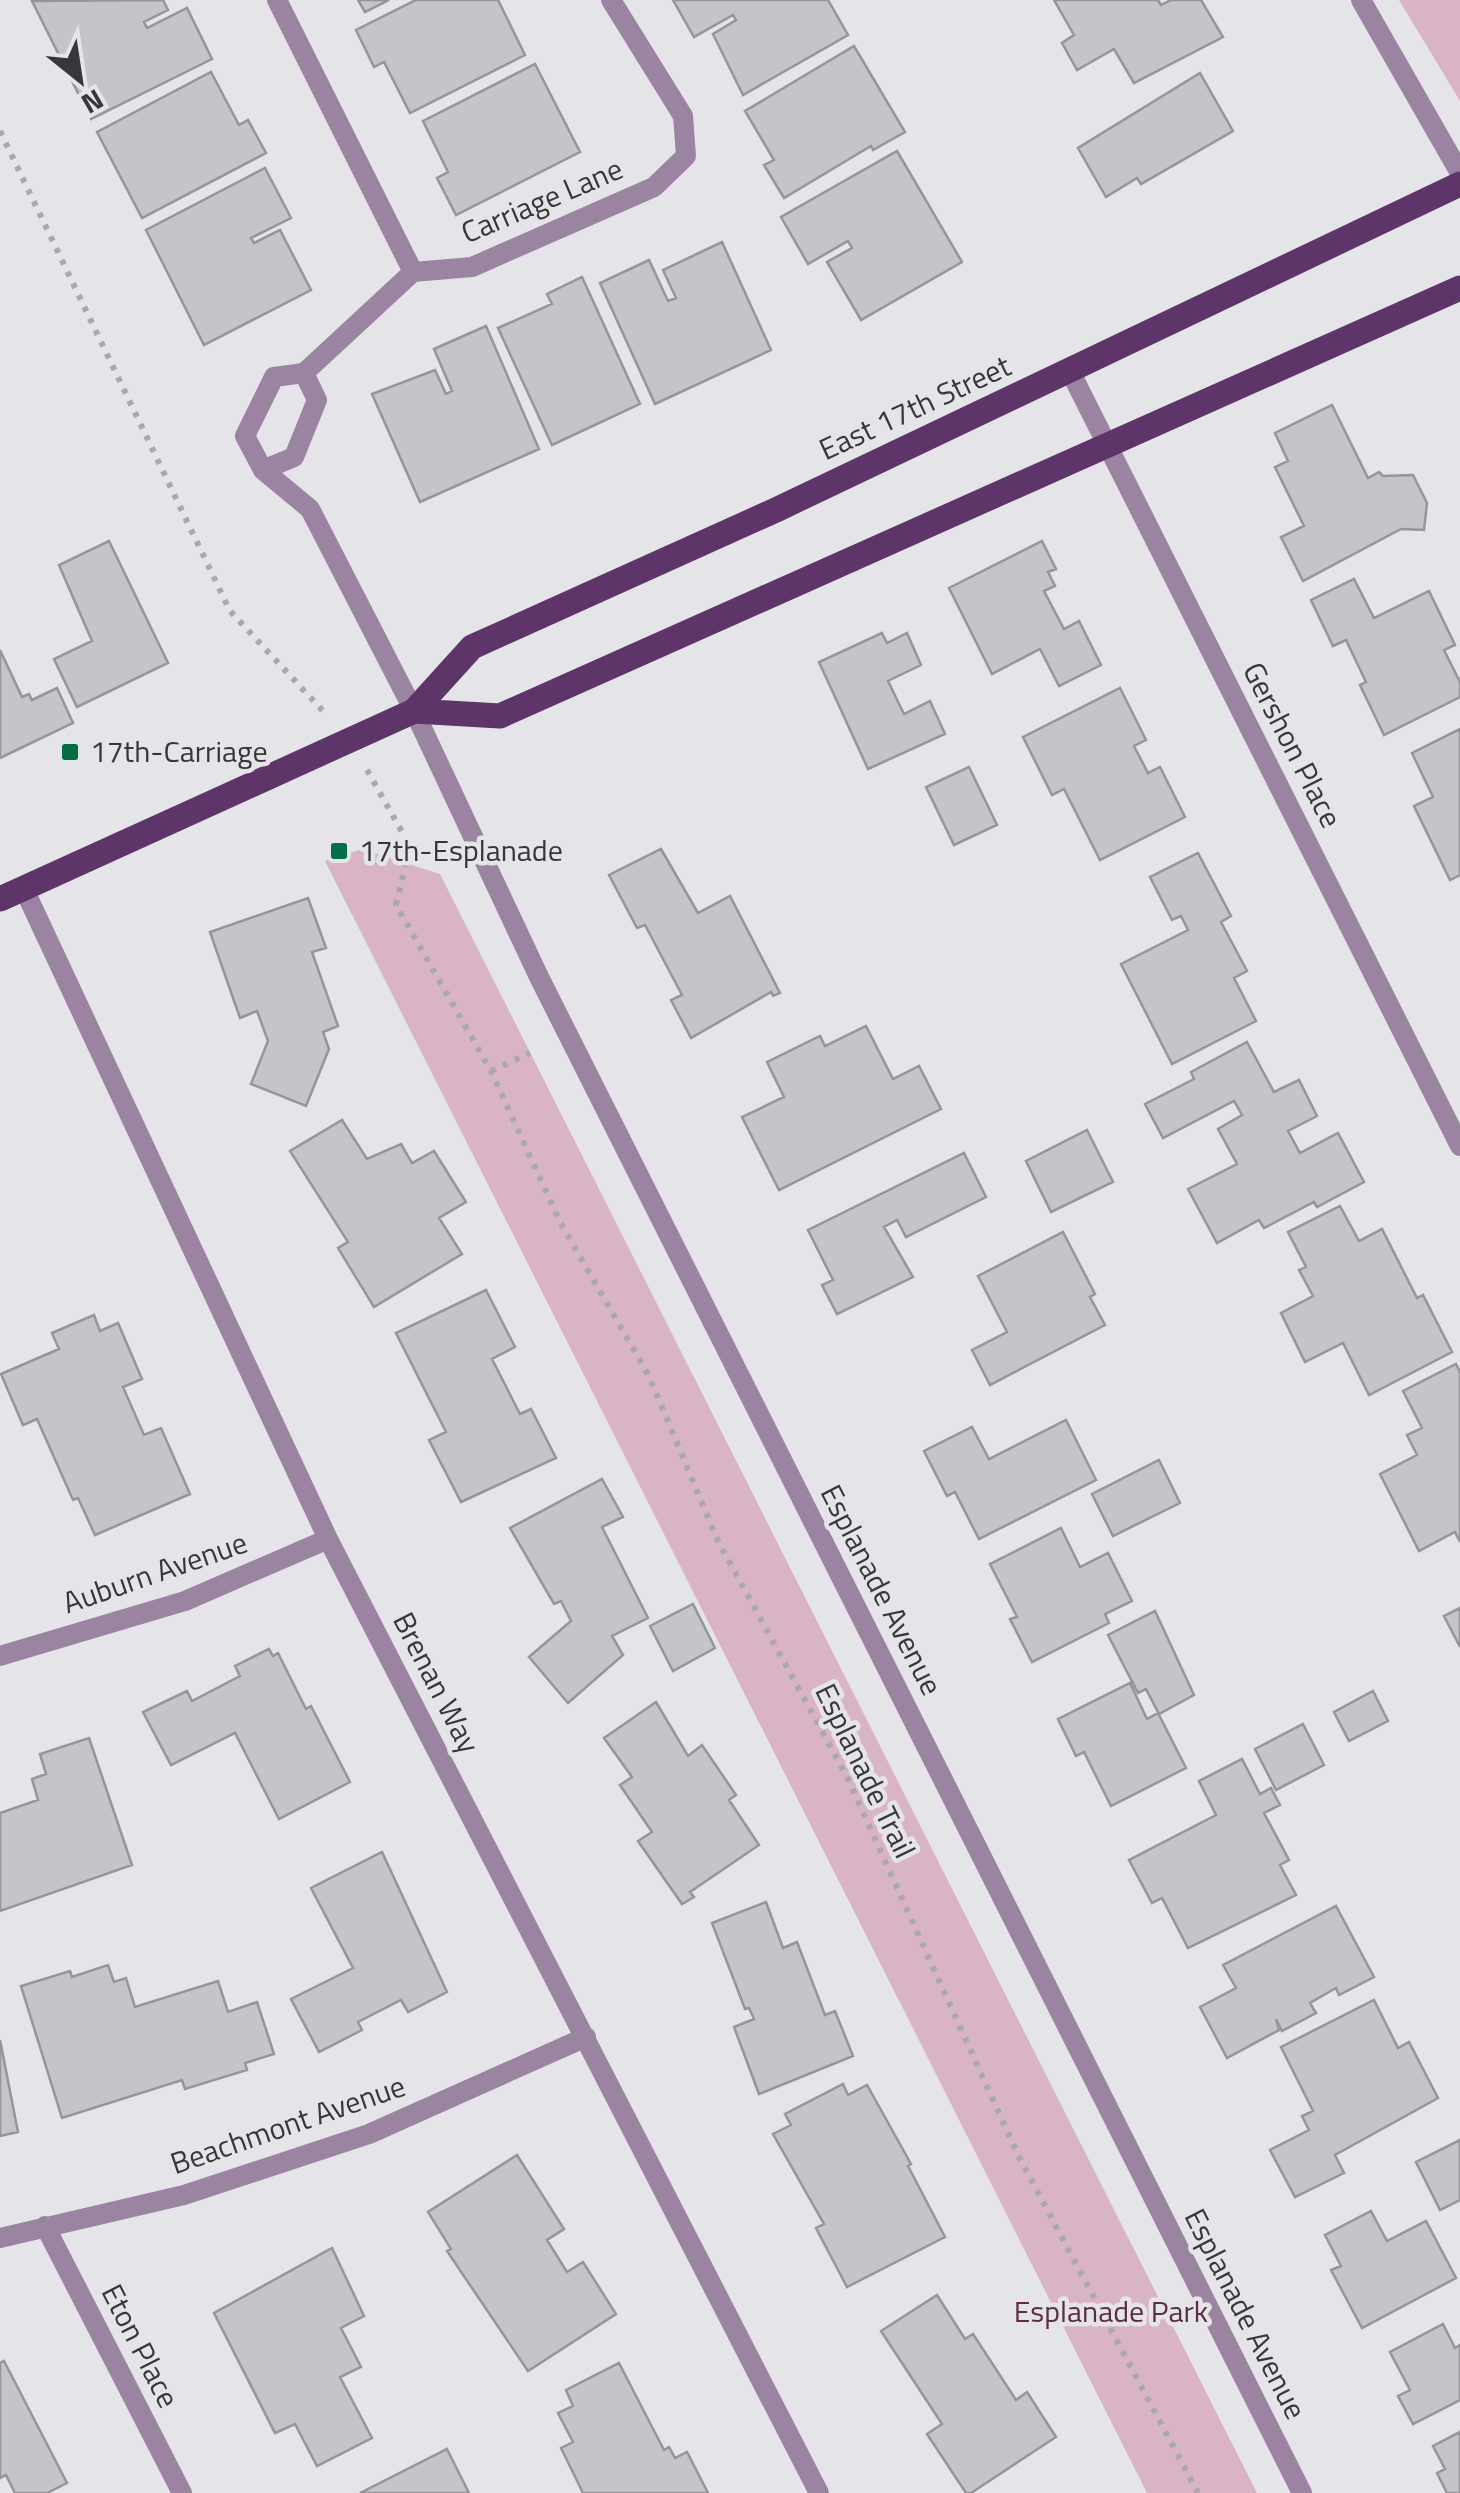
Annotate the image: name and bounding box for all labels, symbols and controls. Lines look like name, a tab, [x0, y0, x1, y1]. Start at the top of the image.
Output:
north arrow	[30, 30, 130, 130]
text: N	[74, 79, 112, 126]
street label: Carriage Lane	[454, 145, 630, 255]
street label: East 17th Street	[811, 342, 1018, 472]
street label: Gershon Place	[1231, 654, 1354, 835]
place label: 17th-Carriage	[90, 728, 268, 774]
marker: 17th-Carriage	[59, 741, 81, 763]
place label: 17th-Esplanade	[359, 827, 563, 873]
marker: 17th-Esplanade	[328, 840, 350, 862]
street label: Esplanade Avenue	[809, 1476, 955, 1703]
street label: Auburn Avenue	[56, 1519, 253, 1625]
street label: Brenan Way	[382, 1604, 492, 1761]
street label: Esplanade Trail	[804, 1675, 928, 1866]
street label: Beachmont Avenue	[164, 2062, 411, 2186]
street label: Esplanade Avenue	[1173, 2200, 1319, 2427]
street label: Eton Place	[90, 2276, 192, 2415]
park label: Esplanade Park	[1014, 2288, 1208, 2334]

